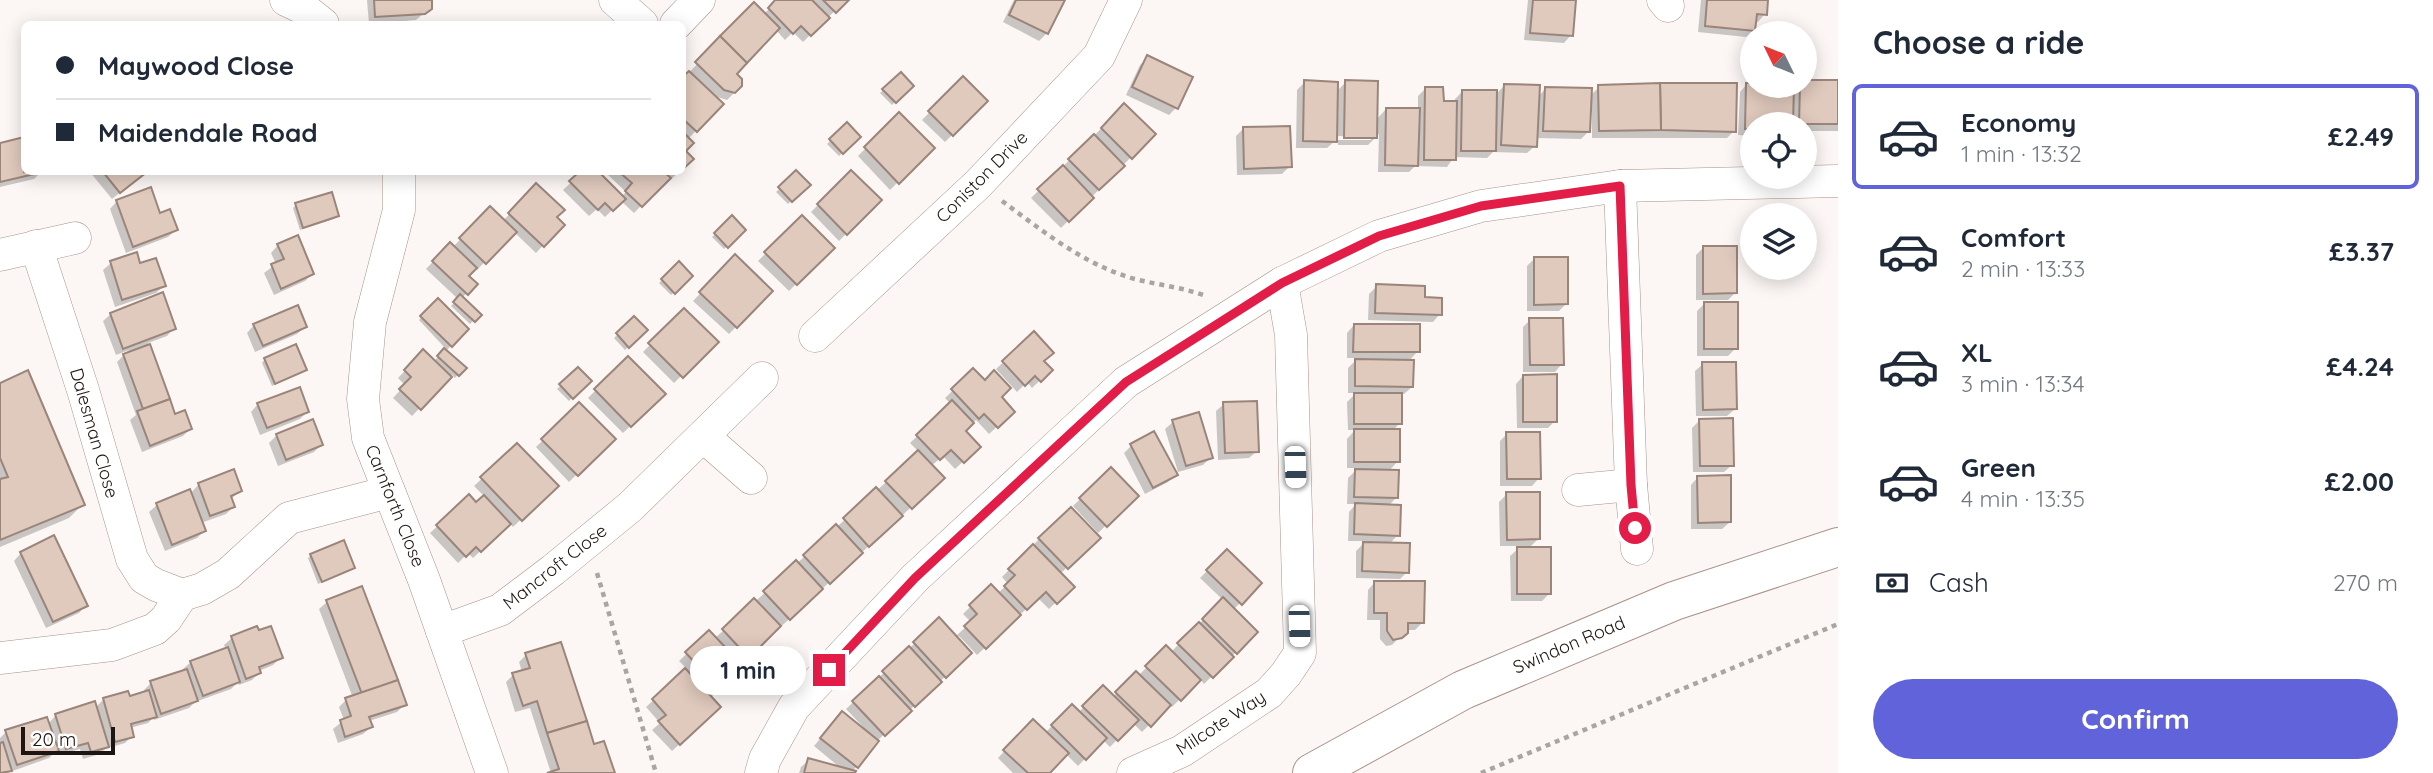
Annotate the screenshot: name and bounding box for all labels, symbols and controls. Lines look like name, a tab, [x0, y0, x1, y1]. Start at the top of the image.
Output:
north arrow	[1740, 21, 1816, 98]
map controls	[1740, 21, 1817, 280]
text: Choose a ride	[1873, 22, 2085, 62]
text: Maywood Close	[98, 49, 294, 82]
icon: car	[1877, 105, 1940, 168]
text: Economy	[1961, 106, 2076, 139]
button: locate	[1740, 112, 1817, 189]
text: Maidendale Road	[98, 116, 318, 149]
text: £2.49	[2328, 120, 2394, 153]
street label: Coniston Drive	[931, 126, 1033, 228]
text: 1 min · 13:32	[1961, 139, 2082, 168]
button: layers	[1740, 203, 1817, 280]
icon: car	[1877, 220, 1940, 283]
text: Comfort	[1961, 221, 2066, 254]
text: £3.37	[2329, 235, 2394, 268]
text: 2 min · 13:33	[1961, 254, 2085, 283]
icon: car	[1877, 335, 1940, 398]
text: XL	[1961, 336, 1993, 369]
text: £4.24	[2326, 350, 2394, 383]
street label: Dalesman Close	[65, 365, 124, 501]
text: 3 min · 13:34	[1961, 369, 2085, 398]
street label: Carnforth Close	[360, 441, 430, 570]
car	[1284, 446, 1307, 488]
icon: car	[1877, 450, 1940, 513]
text: Green	[1961, 451, 2036, 484]
text: £2.00	[2325, 465, 2394, 498]
text: 4 min · 13:35	[1961, 484, 2085, 513]
route start	[1619, 512, 1651, 544]
street label: Mancroft Close	[498, 519, 611, 614]
icon: cash	[1873, 564, 1911, 602]
text: Cash	[1929, 566, 1989, 599]
text: 270 m	[2333, 568, 2398, 597]
car	[1288, 605, 1311, 647]
street label: Swindon Road	[1509, 611, 1628, 679]
callout: 1 min	[689, 646, 804, 694]
route end	[813, 654, 845, 686]
text: 1 min	[720, 656, 776, 685]
button: Confirm	[1873, 679, 2398, 759]
street label: Milcote Way	[1172, 685, 1270, 760]
scale bar	[21, 724, 116, 756]
text: 20 m	[32, 727, 76, 751]

